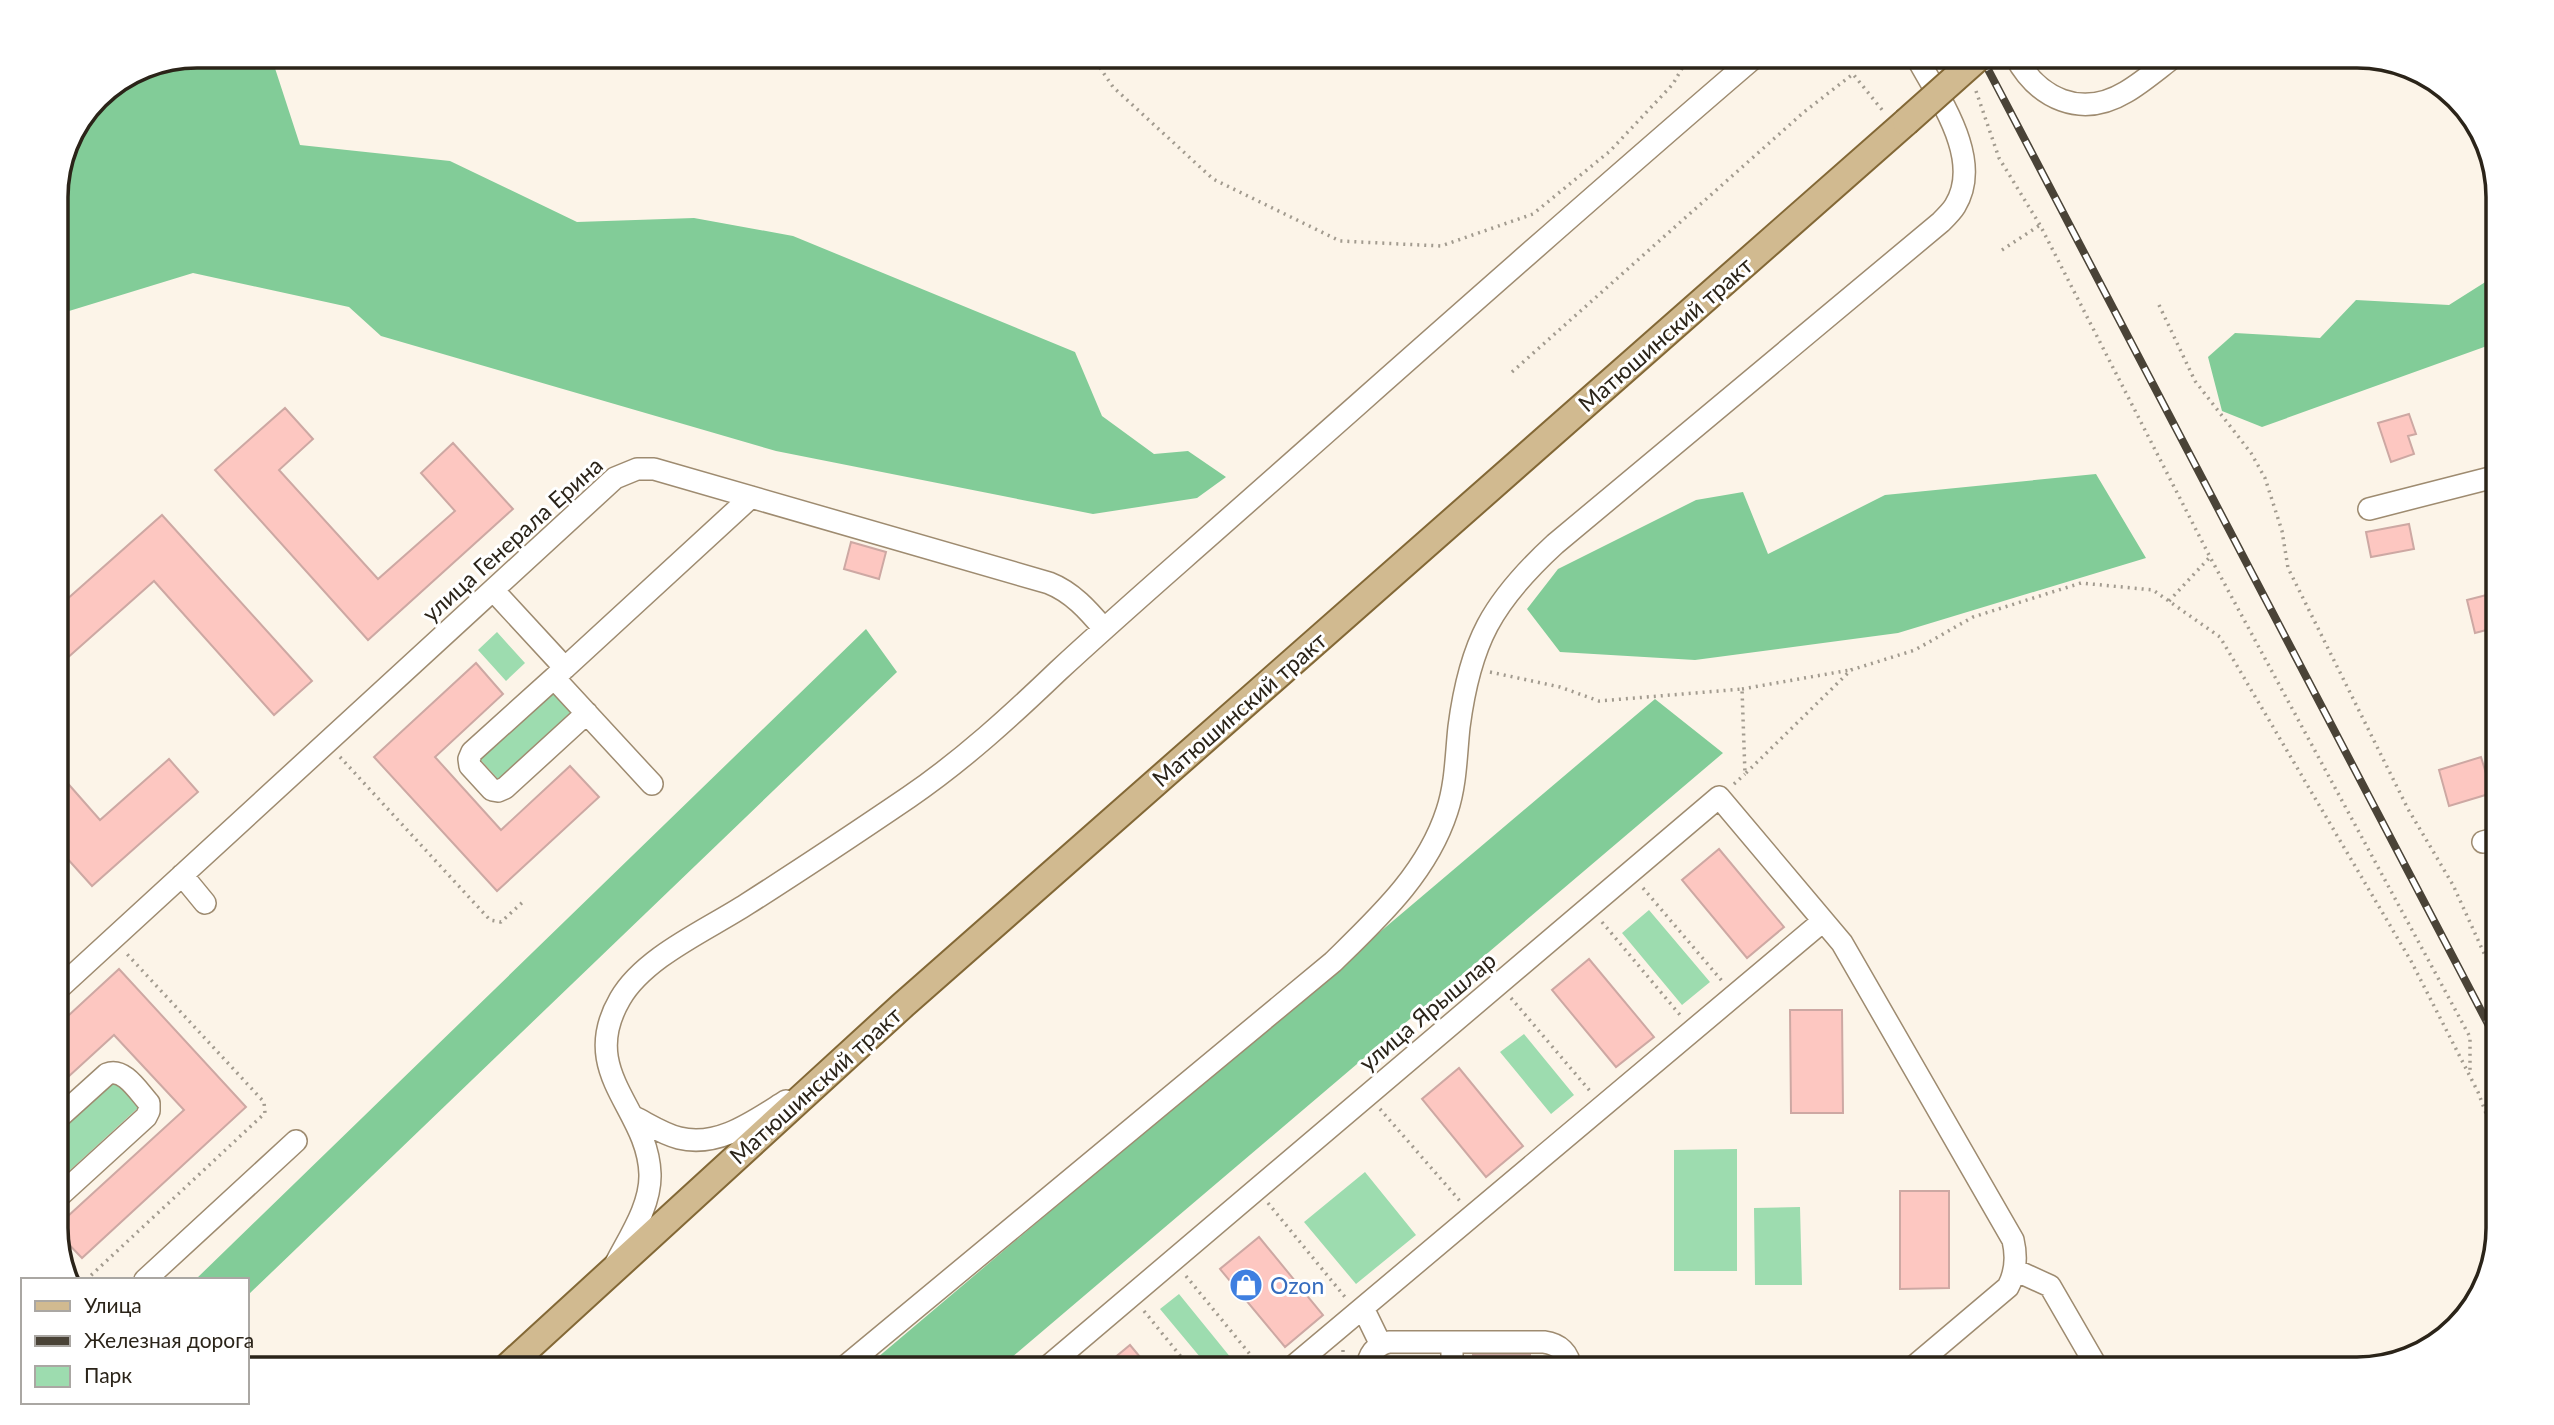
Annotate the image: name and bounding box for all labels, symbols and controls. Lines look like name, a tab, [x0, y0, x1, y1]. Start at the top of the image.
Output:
street label: Матюшинский тракт	[1572, 250, 1758, 417]
street label: улица Генерала Ерина	[416, 451, 608, 627]
street label: Матюшинский тракт	[1146, 625, 1332, 792]
street label: улица Ярышлар	[1353, 946, 1501, 1076]
street label: Матюшинский тракт	[723, 1000, 907, 1170]
shop icon: Ozon	[1227, 1266, 1265, 1304]
place label: Ozon	[1270, 1271, 1324, 1299]
legend	[21, 1278, 248, 1404]
text: Улица	[84, 1292, 142, 1317]
text: Железная дорога	[84, 1327, 254, 1352]
text: Парк	[84, 1362, 132, 1387]

